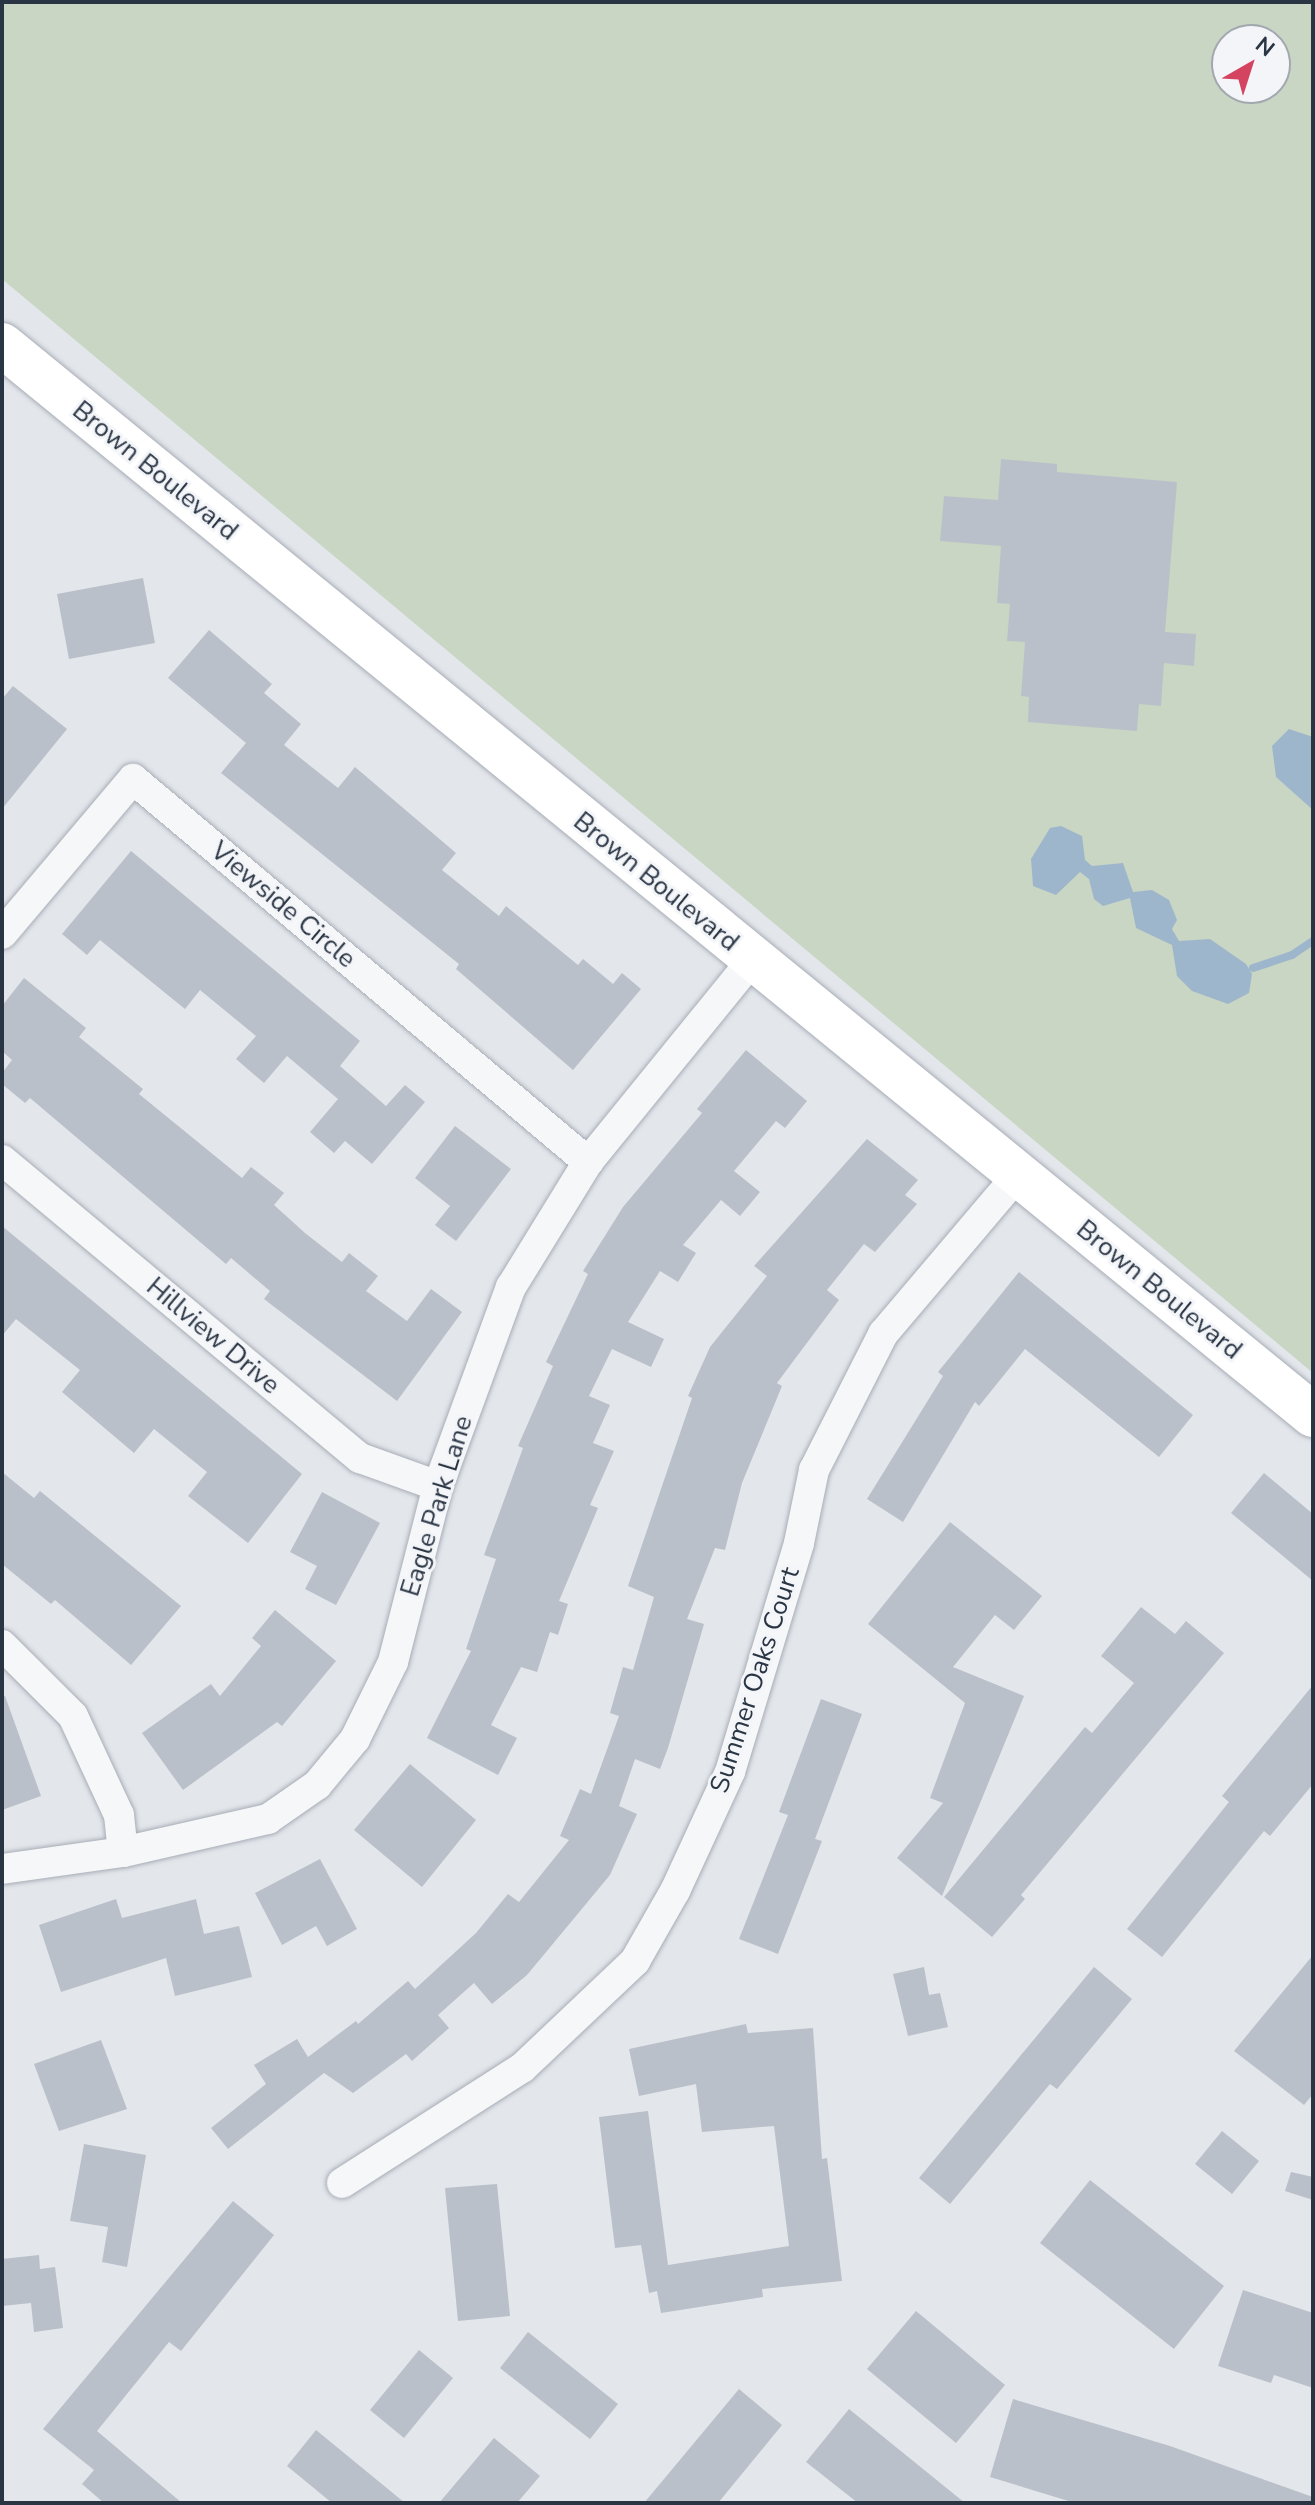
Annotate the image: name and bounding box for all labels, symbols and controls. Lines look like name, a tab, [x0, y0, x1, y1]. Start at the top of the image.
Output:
north arrow	[1211, 24, 1291, 104]
text: N	[1249, 30, 1281, 64]
street label: Brown Boulevard	[66, 395, 244, 547]
street label: Brown Boulevard	[567, 806, 745, 958]
street label: Viewside Circle	[204, 835, 362, 975]
street label: Brown Boulevard	[1070, 1214, 1248, 1366]
street label: Hillview Drive	[140, 1271, 286, 1401]
street label: Eagle Park Lane	[395, 1412, 479, 1600]
street label: Summer Oaks Court	[704, 1563, 806, 1797]

